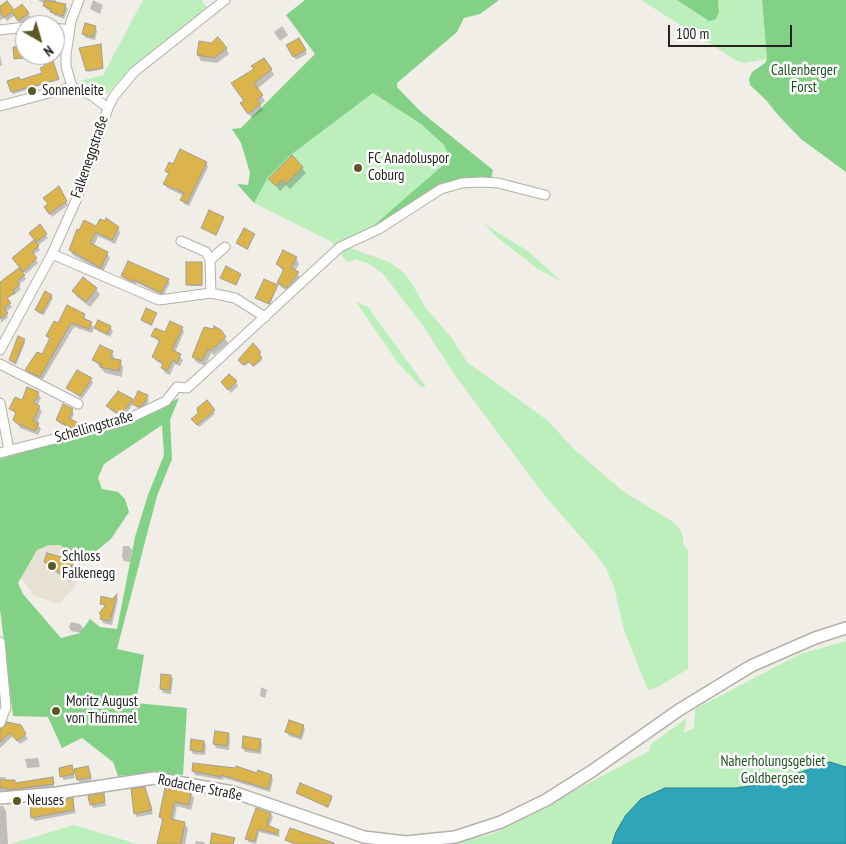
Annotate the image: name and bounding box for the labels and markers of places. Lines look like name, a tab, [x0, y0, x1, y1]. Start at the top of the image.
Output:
place label: Sonnenleite	[42, 82, 104, 100]
marker: Sonnenleite	[26, 85, 38, 97]
place label: FC Anadoluspor Coburg	[368, 150, 449, 185]
marker: FC Anadoluspor Coburg	[352, 162, 364, 174]
place label: Schloss Falkenegg	[62, 548, 115, 583]
marker: Schloss Falkenegg	[46, 560, 58, 572]
place label: Moritz August von Thümmel	[66, 693, 138, 728]
marker: Moritz August von Thümmel	[50, 705, 62, 717]
place label: Neuses	[27, 792, 64, 810]
marker: Neuses	[11, 795, 23, 807]

